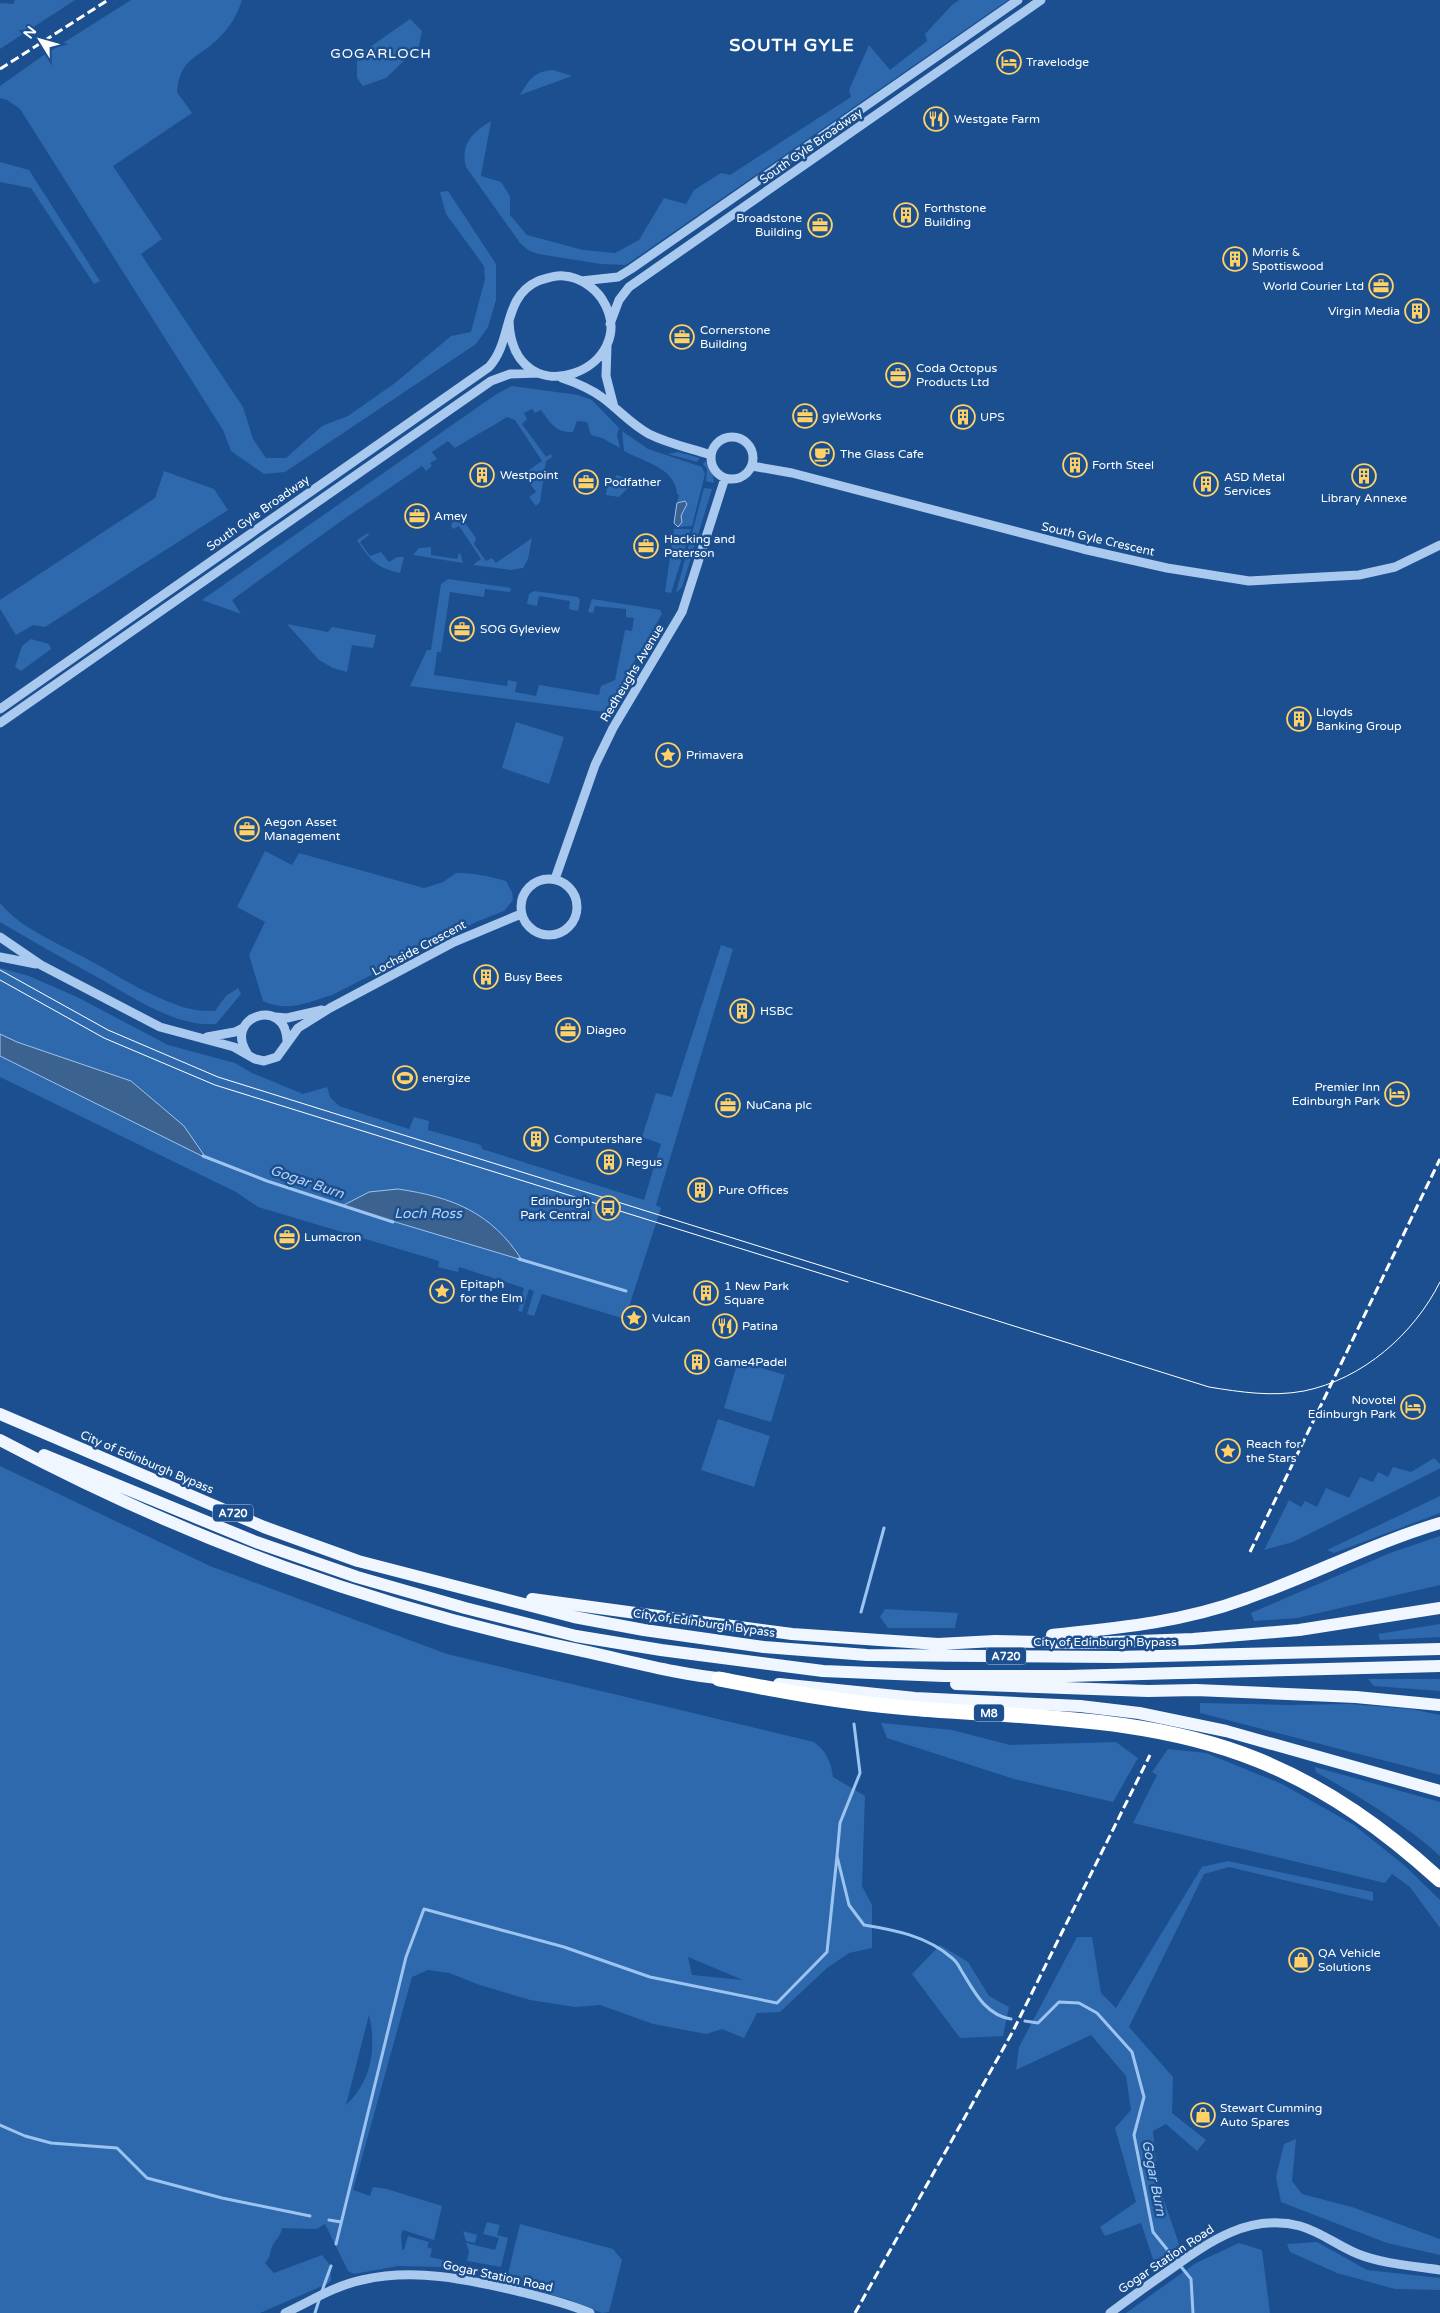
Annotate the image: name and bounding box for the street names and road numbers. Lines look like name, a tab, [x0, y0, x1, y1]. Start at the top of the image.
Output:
street label: South Gyle Broadway	[757, 105, 866, 187]
street label: South Gyle Broadway	[204, 472, 313, 554]
street label: South Gyle Crescent	[1040, 519, 1156, 559]
street label: Redheughs Avenue	[597, 622, 667, 724]
street label: Lochside Crescent	[370, 917, 469, 979]
street label: City of Edinburgh Bypass	[78, 1428, 216, 1497]
road number: A720	[213, 1505, 253, 1522]
street label: City of Edinburgh Bypass	[632, 1606, 776, 1640]
street label: City of Edinburgh Bypass	[1033, 1635, 1177, 1649]
road number: A720	[986, 1648, 1026, 1664]
road number: M8	[974, 1705, 1004, 1722]
street label: Gogar Station Road	[1116, 2222, 1216, 2296]
street label: Gogar Station Road	[442, 2257, 554, 2295]

